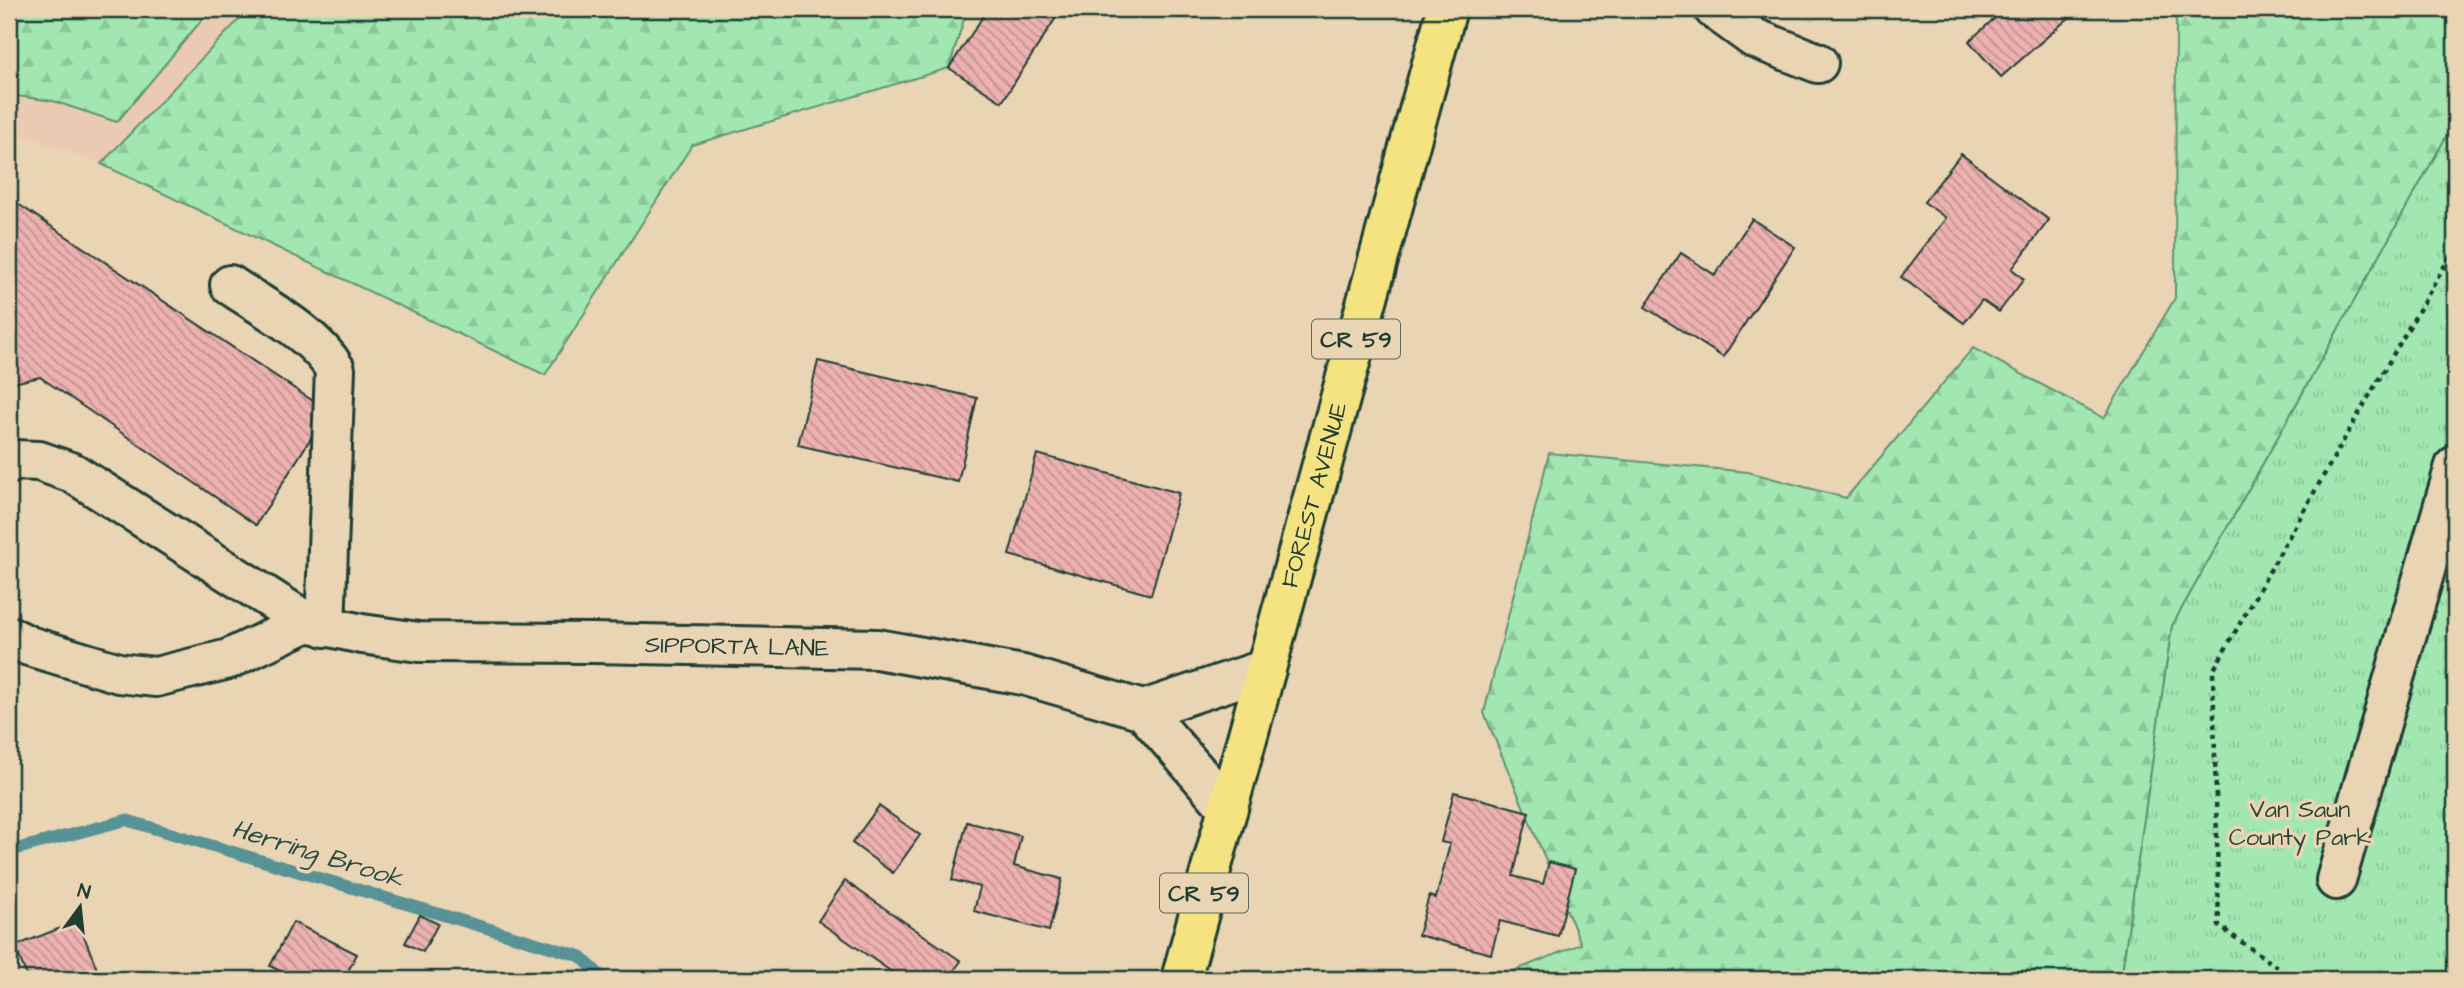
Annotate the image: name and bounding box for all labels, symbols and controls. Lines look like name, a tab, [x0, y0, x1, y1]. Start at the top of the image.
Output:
road number: CR 59	[1312, 320, 1400, 358]
street label: FOREST AVENUE	[1273, 398, 1356, 592]
street label: SIPPORTA LANE	[645, 628, 829, 666]
park label: Van Saun County Park	[2229, 793, 2372, 856]
water label: Herring Brook	[227, 811, 409, 898]
north arrow	[46, 872, 116, 942]
road number: CR 59	[1160, 874, 1248, 912]
text: N	[75, 877, 93, 907]

